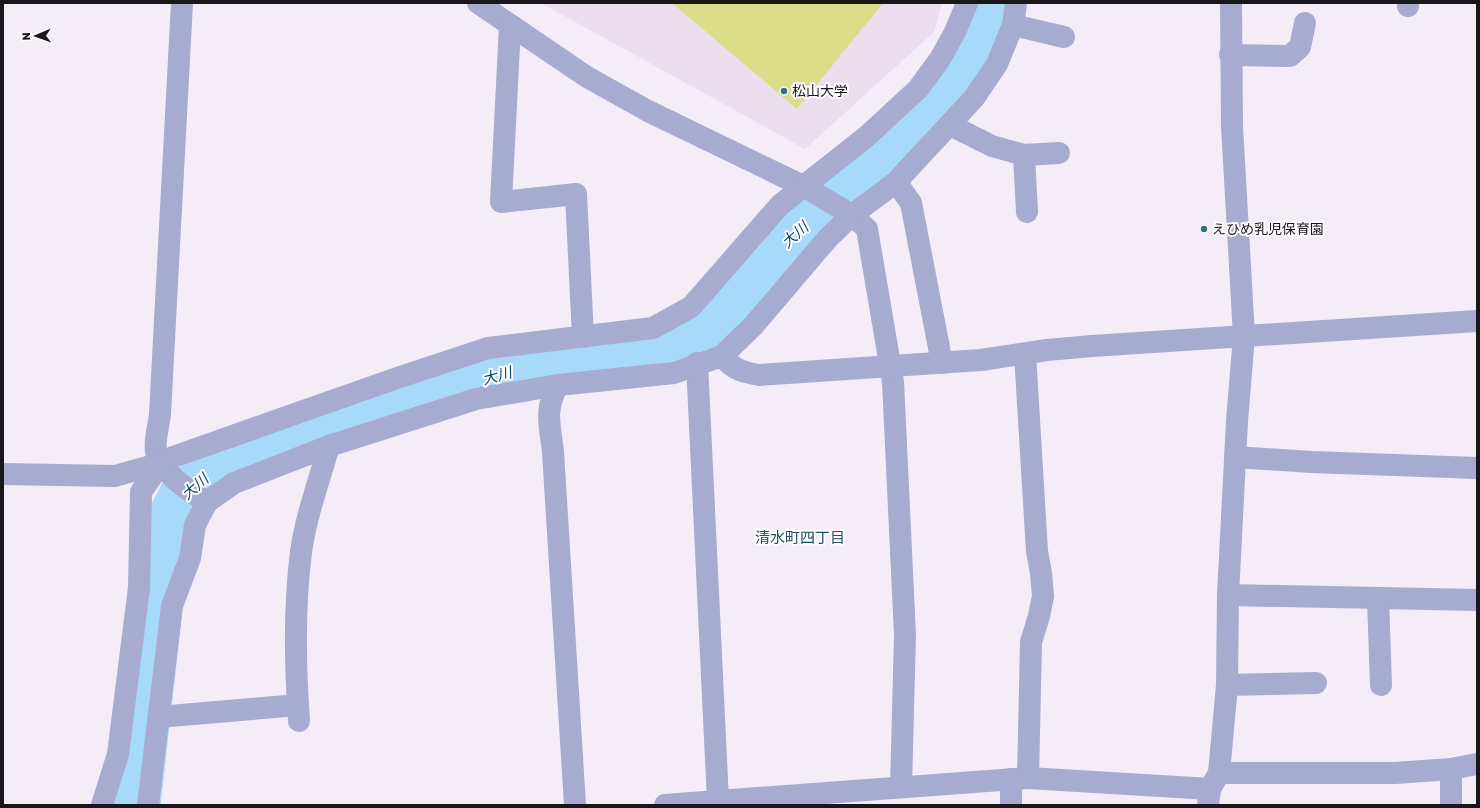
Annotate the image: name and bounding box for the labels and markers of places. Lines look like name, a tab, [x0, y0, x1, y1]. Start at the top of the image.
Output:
place label: 松山大学	[792, 83, 848, 100]
marker: 松山大学	[779, 86, 789, 96]
place label: えひめ乳児保育園	[1212, 221, 1324, 238]
marker: えひめ乳児保育園	[1199, 224, 1209, 234]

